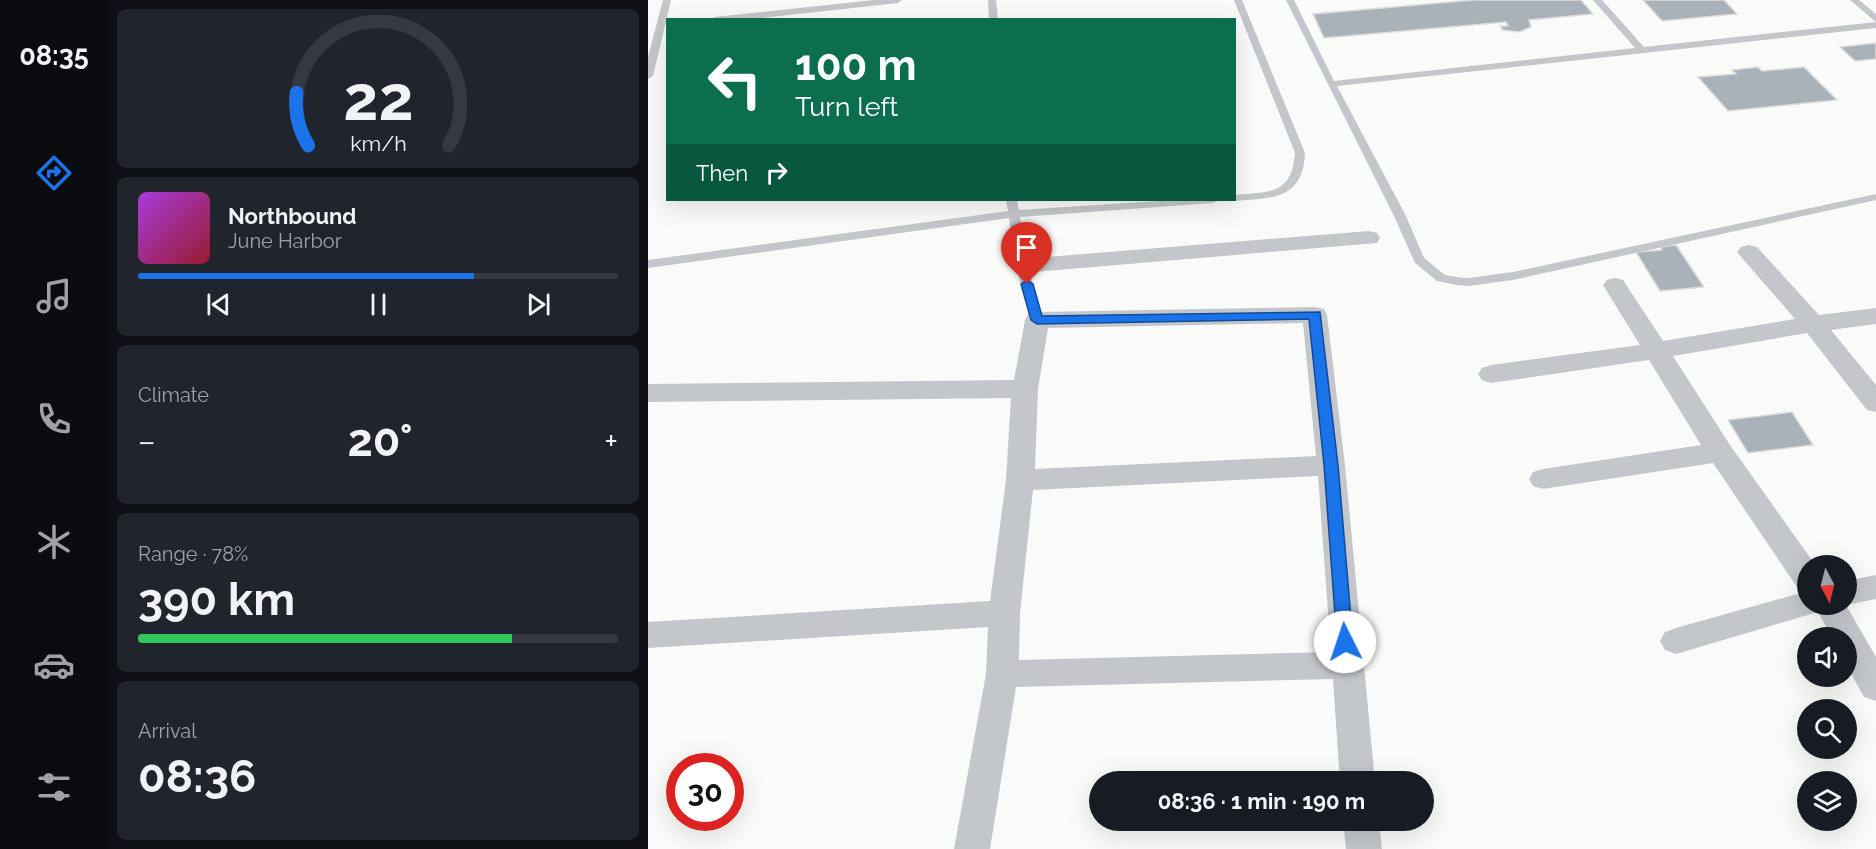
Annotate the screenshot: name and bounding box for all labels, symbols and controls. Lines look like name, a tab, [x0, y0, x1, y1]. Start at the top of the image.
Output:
text: 08:35	[19, 40, 89, 71]
text: 100 m	[795, 41, 917, 90]
icon: left	[696, 42, 774, 120]
text: 22	[343, 61, 413, 135]
text: Turn left	[795, 91, 898, 122]
text: km/h	[350, 131, 406, 156]
icon: directions	[33, 152, 75, 194]
icon: right	[760, 156, 793, 189]
text: Then	[696, 160, 748, 186]
text: Northbound	[228, 203, 357, 229]
pin	[1001, 222, 1052, 284]
text: June Harbor	[228, 229, 342, 253]
icon: arrive	[1010, 231, 1043, 264]
icon: music	[33, 275, 75, 317]
icon: previous	[202, 288, 235, 321]
icon: pause	[362, 288, 395, 321]
icon: next	[522, 288, 555, 321]
text: Climate	[138, 383, 209, 407]
icon: phone	[33, 398, 75, 440]
text: 20°	[347, 414, 413, 467]
text: −	[138, 422, 156, 461]
text: +	[604, 422, 618, 461]
icon: climate	[33, 521, 75, 563]
text: Range · 78%	[138, 542, 248, 566]
north arrow	[1797, 555, 1857, 615]
map controls	[1797, 555, 1857, 831]
text: 390 km	[138, 573, 295, 626]
position arrow	[1313, 610, 1377, 674]
button: sound	[1797, 627, 1857, 687]
icon: car	[33, 644, 75, 686]
button: search	[1797, 699, 1857, 759]
text: Arrival	[138, 719, 197, 743]
text: 08:36	[138, 750, 256, 803]
speed limit sign: 30	[666, 753, 744, 831]
icon: filters	[33, 766, 75, 808]
button: layers	[1797, 771, 1857, 831]
text: 08:36 · 1 min · 190 m	[1158, 788, 1365, 814]

